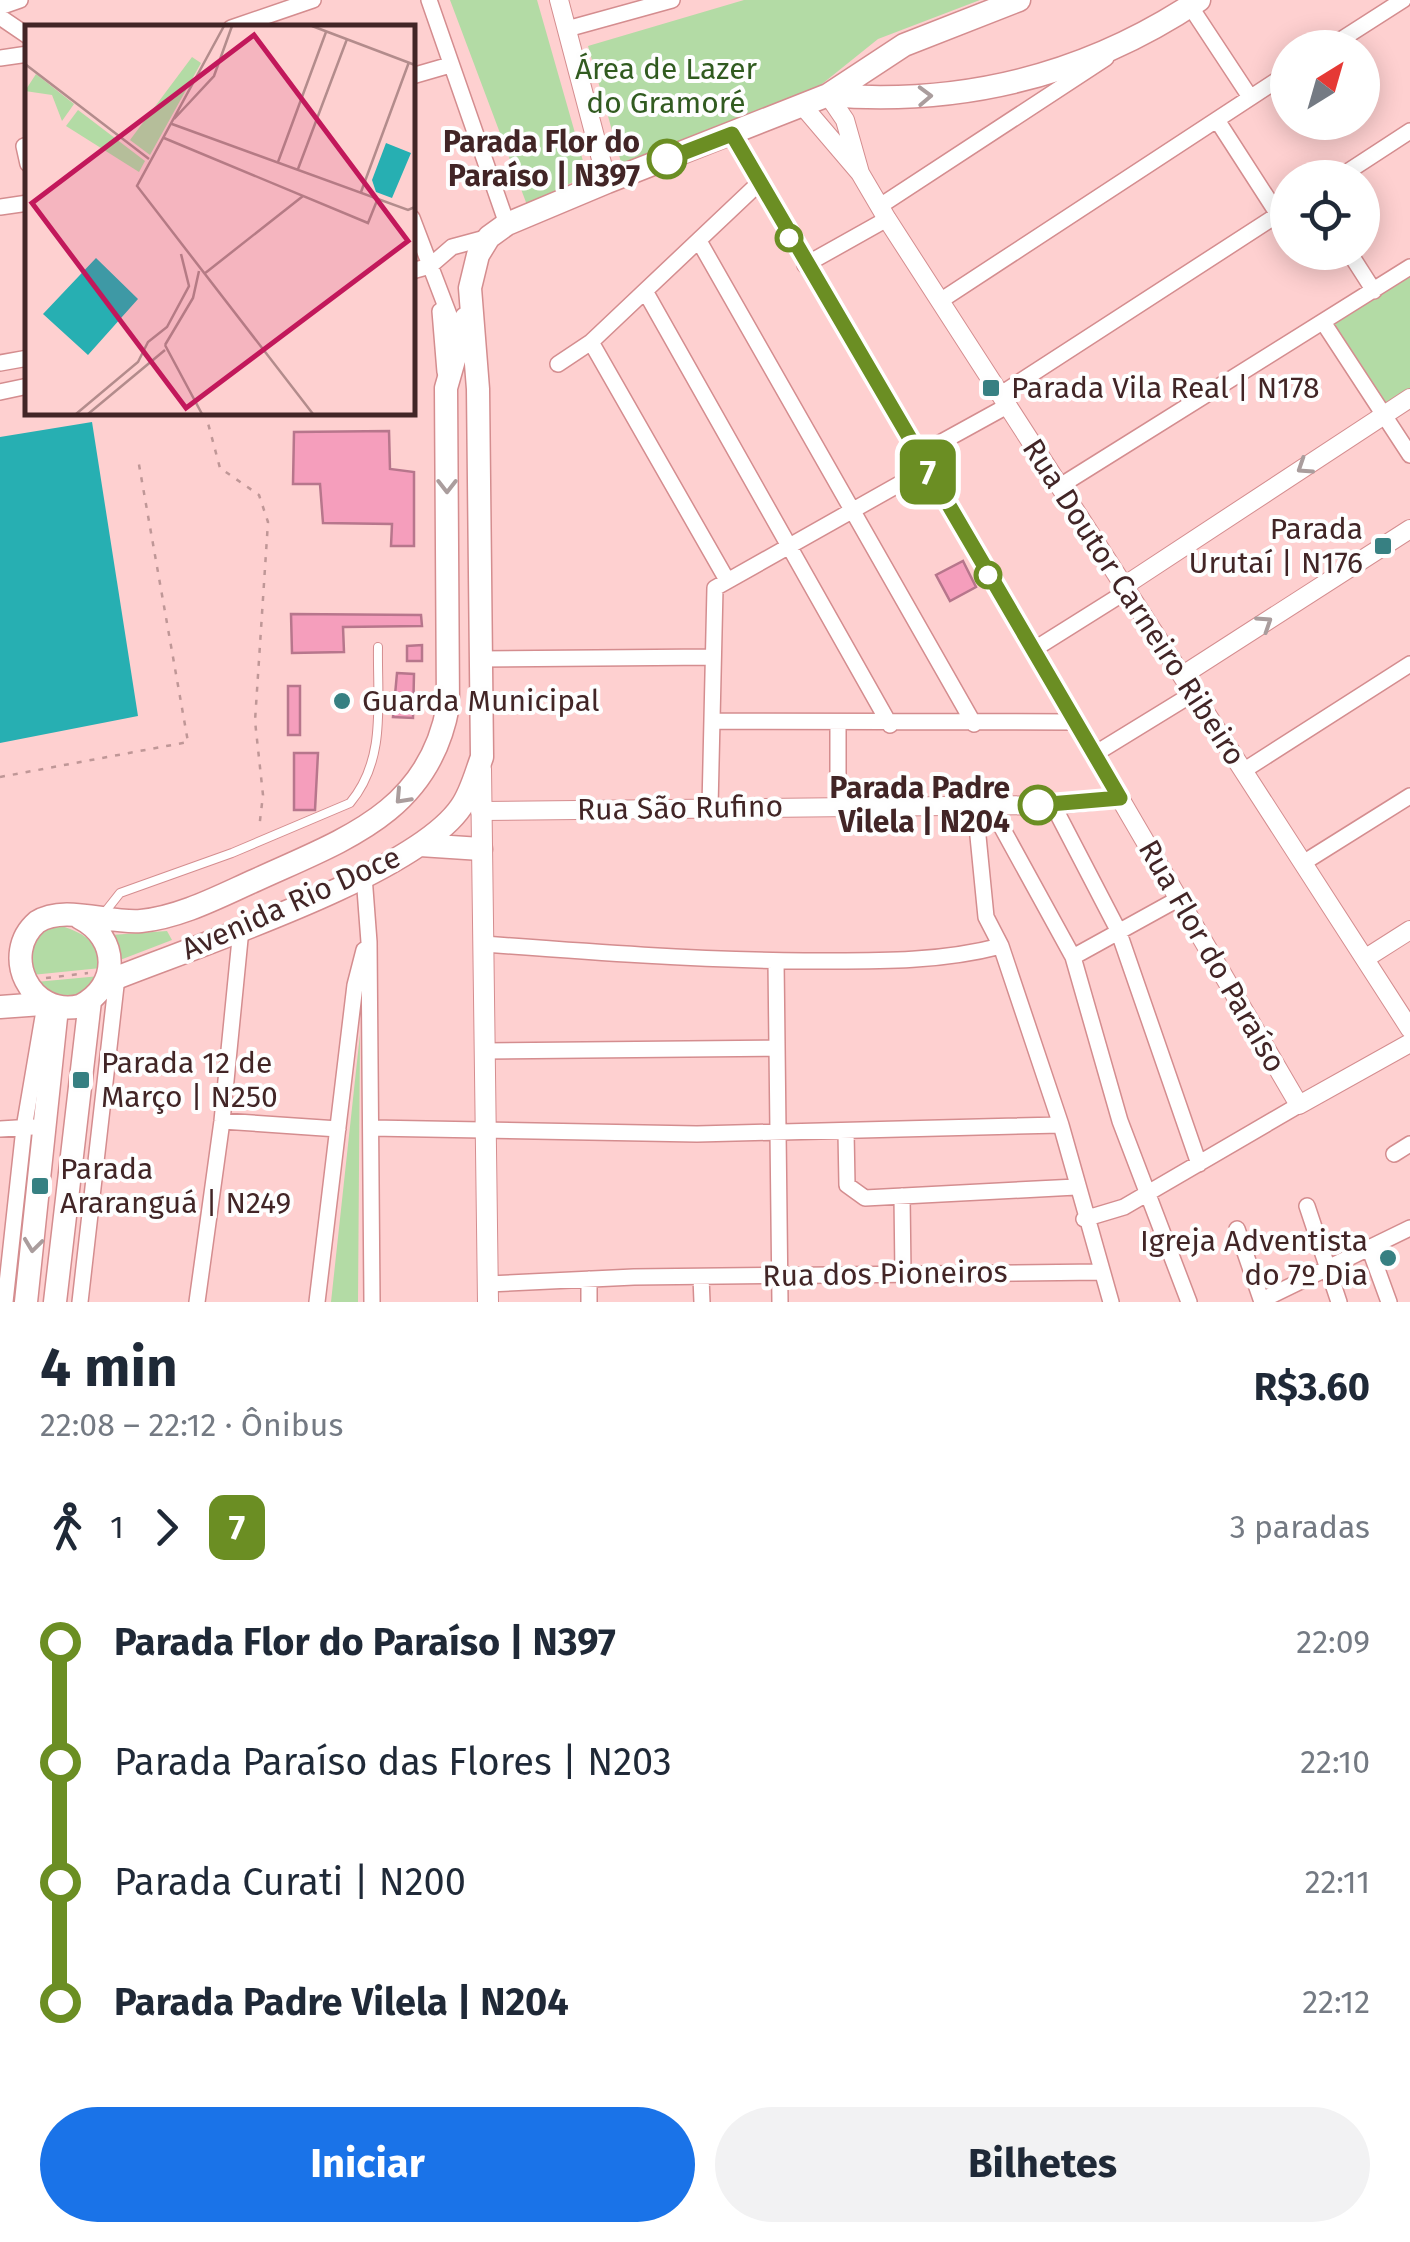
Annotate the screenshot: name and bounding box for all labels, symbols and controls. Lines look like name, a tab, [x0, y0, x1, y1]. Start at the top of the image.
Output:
inset map	[25, 25, 415, 415]
north arrow	[1270, 30, 1380, 140]
map controls	[1270, 30, 1380, 270]
park label: Área de Lazer do Gramoré	[575, 51, 758, 121]
one-way arrow	[918, 85, 934, 106]
place label: Parada Flor do Paraíso | N397	[443, 124, 640, 194]
marker: Parada Flor do Paraíso | N397	[648, 140, 686, 178]
button: locate	[1270, 160, 1380, 270]
unlabelled marker	[776, 225, 802, 251]
place label: Parada Vila Real | N178	[1011, 370, 1320, 406]
marker: Parada Vila Real | N178	[980, 377, 1002, 399]
street label: Rua Doutor Carneiro Ribeiro	[1015, 432, 1253, 772]
line badge: 7	[896, 440, 960, 504]
text: 7	[920, 451, 936, 493]
one-way arrow	[1296, 455, 1314, 474]
one-way arrow	[436, 478, 458, 494]
place label: Parada Urutaí | N176	[1189, 511, 1363, 581]
marker: Parada Urutaí | N176	[1372, 535, 1394, 557]
unlabelled marker	[975, 562, 1001, 588]
one-way arrow	[1254, 616, 1272, 635]
place label: Guarda Municipal	[362, 683, 600, 719]
marker: Guarda Municipal	[331, 690, 353, 712]
place label: Parada Padre Vilela | N204	[830, 770, 1010, 840]
one-way arrow	[396, 786, 414, 804]
marker: Parada Padre Vilela | N204	[1019, 786, 1057, 824]
street label: Rua São Rufino	[577, 788, 783, 828]
street label: Rua Flor do Paraíso	[1131, 833, 1293, 1079]
street label: Avenida Rio Doce	[176, 839, 406, 967]
place label: Parada 12 de Março | N250	[101, 1045, 278, 1115]
marker: Parada 12 de Março | N250	[70, 1069, 92, 1091]
place label: Parada Araranguá | N249	[60, 1151, 291, 1221]
marker: Parada Araranguá | N249	[29, 1175, 51, 1197]
place label: Igreja Adventista do 7º Dia	[1140, 1223, 1368, 1293]
one-way arrow	[23, 1237, 44, 1253]
marker: Igreja Adventista do 7º Dia	[1377, 1247, 1399, 1269]
street label: Rua dos Pioneiros	[762, 1254, 1008, 1294]
text: 4 min	[40, 1335, 178, 1401]
text: R$3.60	[1254, 1364, 1370, 1410]
text: 22:08 – 22:12 · Ônibus	[40, 1406, 343, 1444]
icon: walk	[40, 1500, 95, 1555]
icon: forward	[139, 1500, 194, 1555]
text: 7	[229, 1506, 245, 1548]
text: 1	[110, 1508, 124, 1546]
text: 3 paradas	[1230, 1508, 1370, 1546]
text: Parada Flor do Paraíso | N397	[114, 1619, 616, 1665]
text: 22:09	[1296, 1623, 1370, 1661]
text: Parada Paraíso das Flores | N203	[114, 1739, 672, 1785]
text: 22:10	[1300, 1743, 1370, 1781]
text: Parada Curati | N200	[114, 1859, 466, 1905]
text: 22:11	[1305, 1863, 1370, 1901]
text: Parada Padre Vilela | N204	[114, 1979, 569, 2025]
text: 22:12	[1302, 1983, 1370, 2021]
button: Iniciar	[40, 2107, 695, 2222]
button: Bilhetes	[715, 2107, 1370, 2222]

